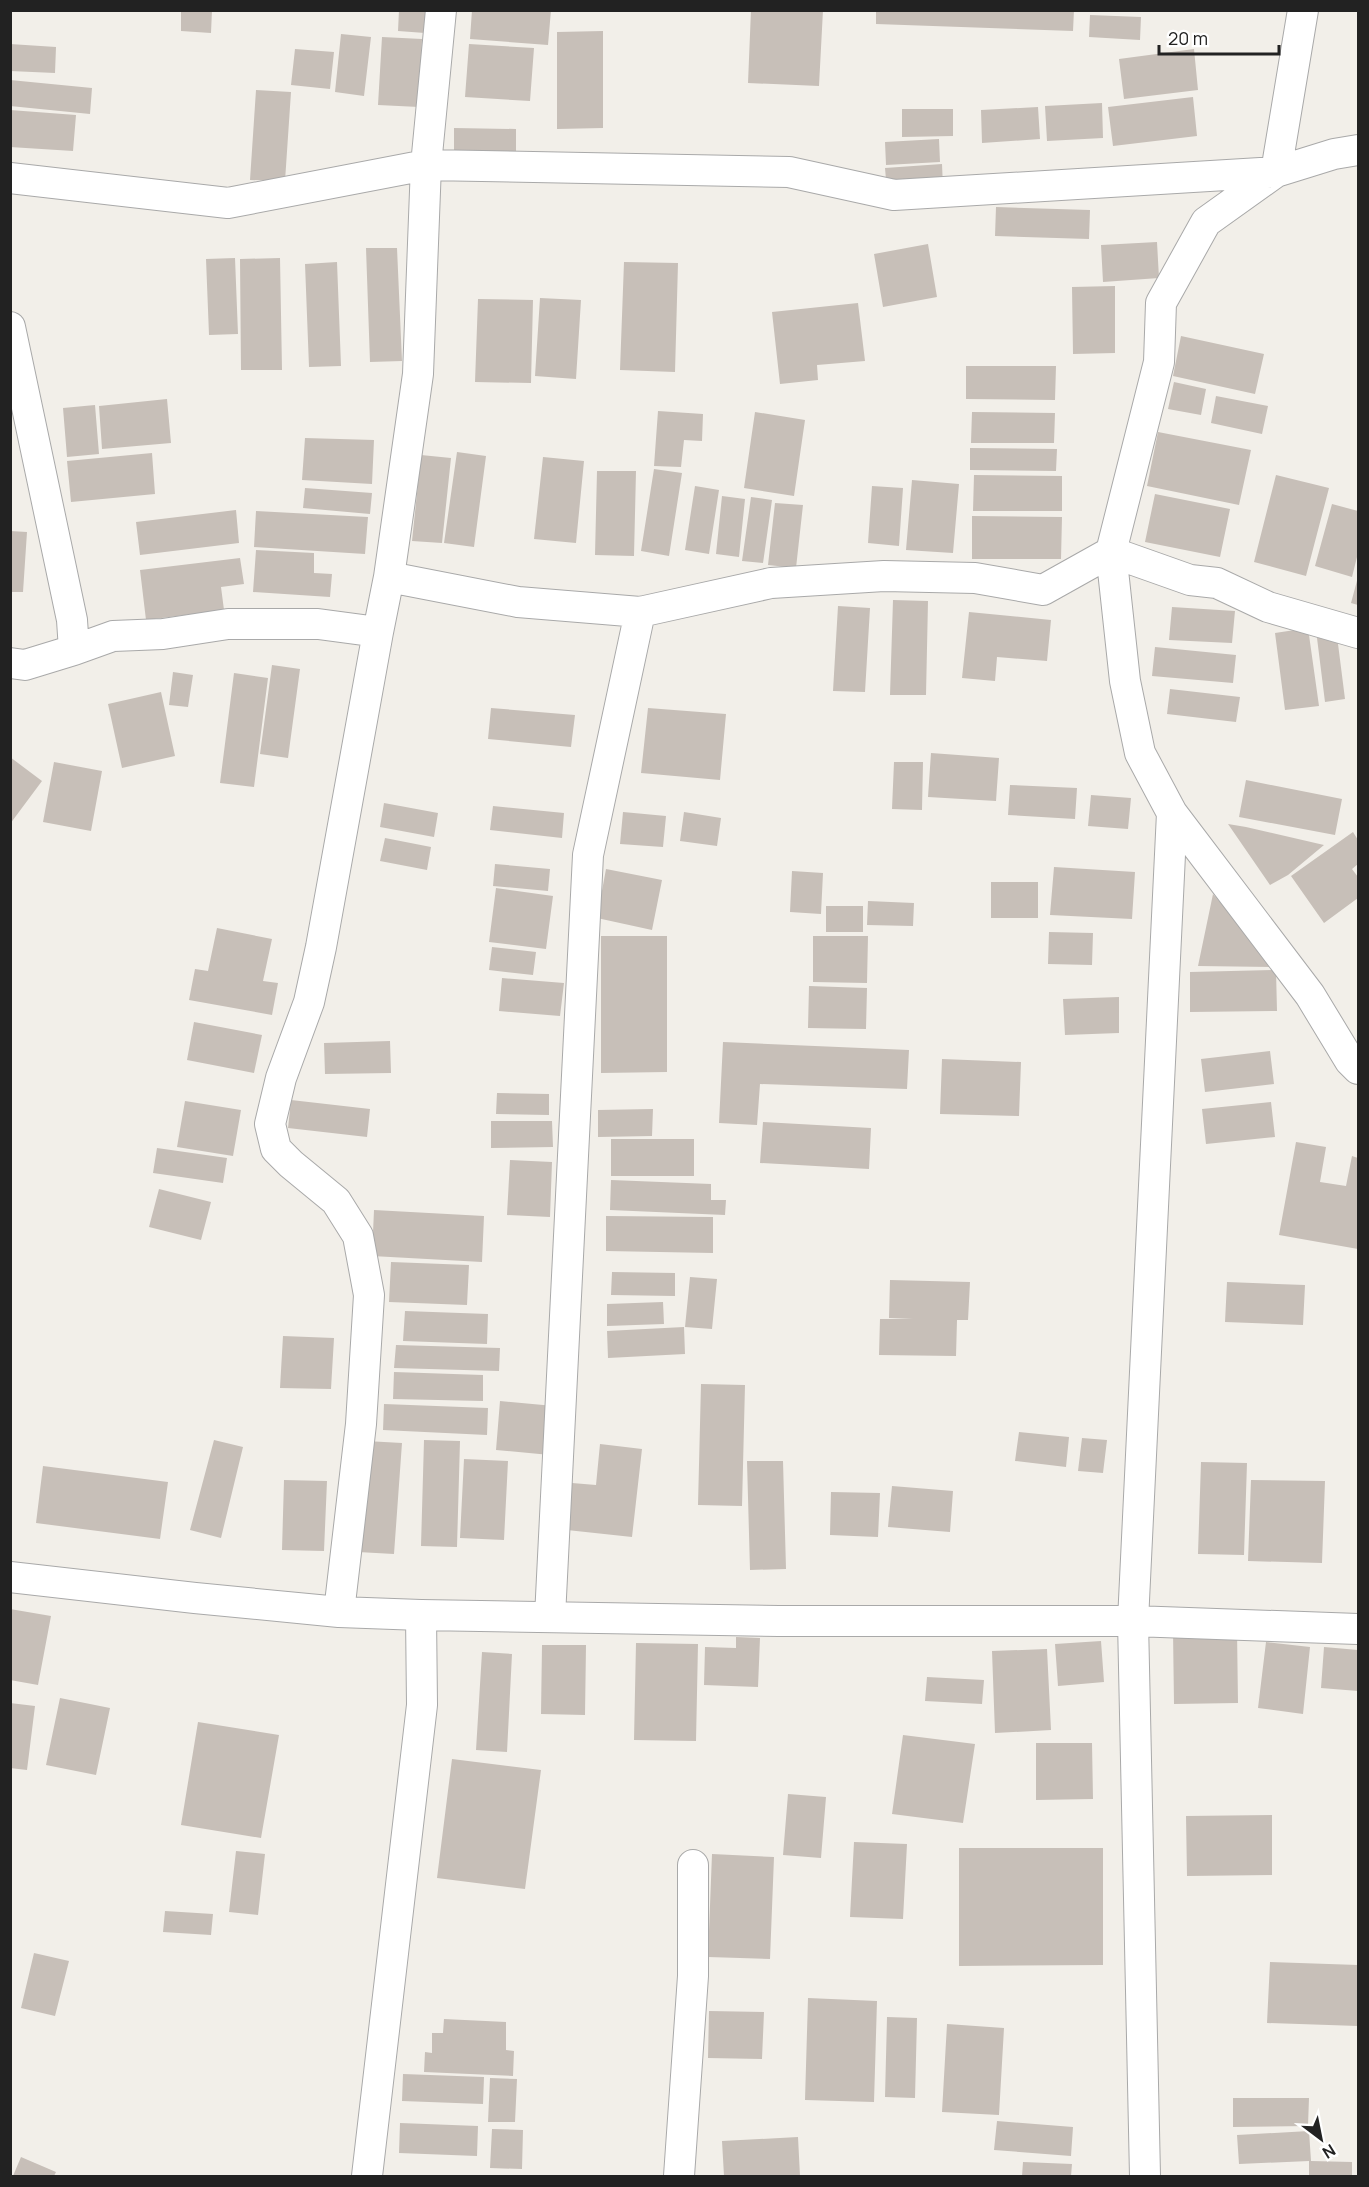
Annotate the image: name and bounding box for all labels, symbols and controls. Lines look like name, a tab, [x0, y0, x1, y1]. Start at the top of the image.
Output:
scale bar	[1159, 18, 1279, 56]
text: 20 m	[1168, 26, 1208, 50]
north arrow	[1291, 2109, 1351, 2169]
text: N	[1318, 2139, 1340, 2164]

